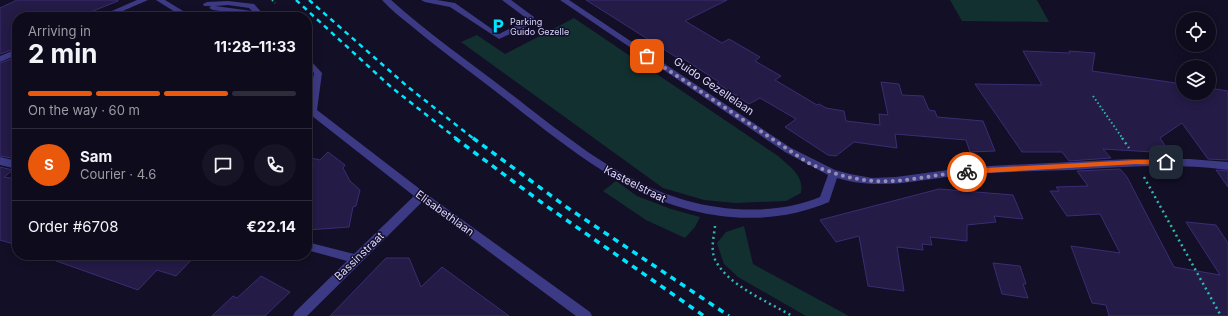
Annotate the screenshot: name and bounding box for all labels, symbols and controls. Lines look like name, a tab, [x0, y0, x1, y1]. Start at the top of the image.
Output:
map controls	[1176, 12, 1216, 100]
button: locate	[1176, 12, 1216, 52]
place label: Parking Guido Gezelle	[510, 16, 569, 37]
parking icon: Parking Guido Gezelle	[489, 17, 507, 35]
text: Arriving in	[28, 23, 91, 39]
text: 11:28–11:33	[214, 37, 296, 56]
text: 2 min	[28, 38, 98, 69]
pin	[630, 39, 664, 73]
icon: bag	[636, 45, 658, 67]
street label: Guido Gezellelaan	[671, 54, 757, 118]
button: layers	[1176, 60, 1216, 100]
text: On the way · 60 m	[28, 102, 140, 118]
button: chat	[202, 144, 244, 186]
button: phone	[254, 144, 296, 186]
pin	[1149, 145, 1183, 179]
text: Sam	[80, 147, 112, 166]
icon: home	[1155, 151, 1177, 173]
courier	[947, 152, 987, 192]
text: S	[44, 155, 54, 174]
icon: bike	[956, 161, 978, 183]
street label: Kasteelstraat	[602, 162, 669, 206]
text: Courier · 4.6	[80, 166, 156, 182]
street label: Elisabethlaan	[413, 187, 477, 239]
text: Order #6708	[28, 217, 118, 236]
text: €22.14	[247, 217, 296, 236]
street label: Bassinstraat	[331, 229, 387, 283]

